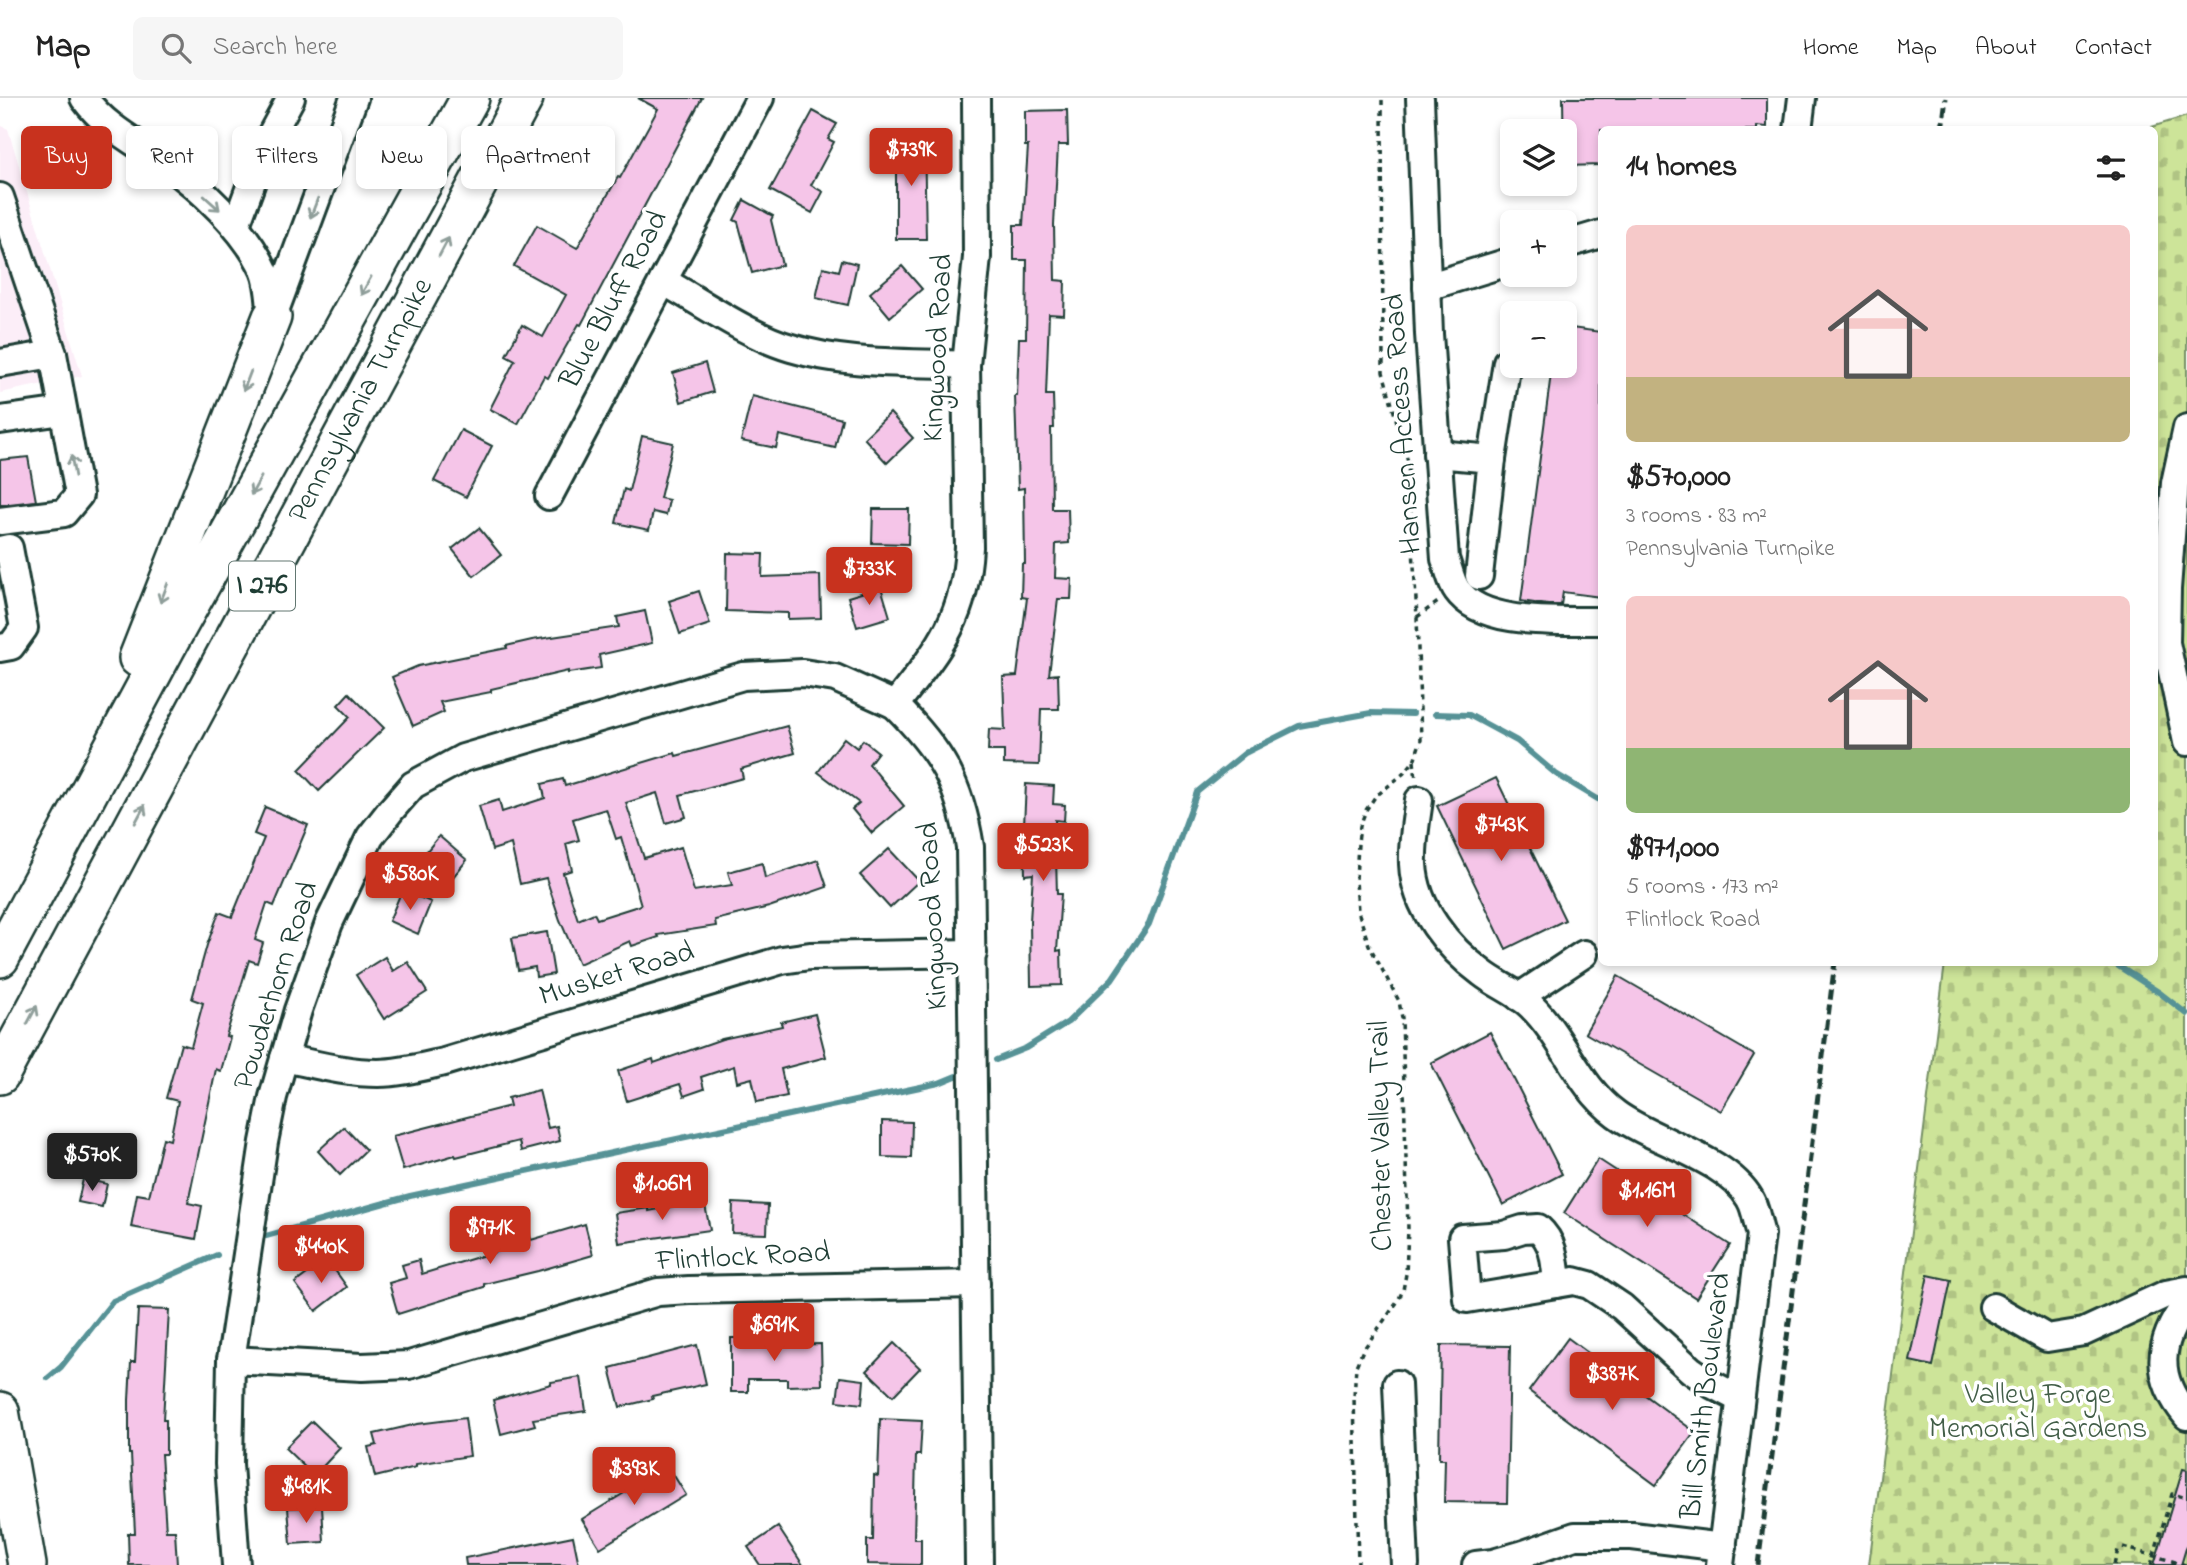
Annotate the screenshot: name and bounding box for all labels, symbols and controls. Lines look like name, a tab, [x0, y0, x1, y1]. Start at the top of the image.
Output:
search box	[133, 17, 623, 80]
text: Map	[35, 24, 91, 72]
icon: search	[157, 29, 195, 67]
text: Search here	[213, 29, 337, 67]
text: Home	[1803, 31, 1859, 66]
text: Map	[1897, 31, 1937, 66]
text: About	[1975, 31, 2037, 66]
text: Contact	[2075, 31, 2152, 66]
map controls	[1500, 119, 1577, 378]
button: layers	[1500, 119, 1577, 196]
chip: Buy	[21, 126, 112, 189]
chip: Rent	[126, 126, 218, 189]
chip: Filters	[232, 126, 342, 189]
chip: New	[356, 126, 447, 189]
chip: Apartment	[461, 126, 615, 189]
pin: $739K	[862, 129, 960, 188]
text: $739K	[886, 134, 936, 167]
text: 14 homes	[1626, 146, 1737, 190]
icon: filters	[2092, 149, 2130, 187]
one-way arrow	[203, 194, 220, 211]
one-way arrow	[307, 197, 319, 218]
street label: Blue Bluff Road	[549, 203, 681, 398]
button: +	[1500, 210, 1577, 287]
one-way arrow	[437, 237, 451, 257]
street label: Kingwood Road	[912, 253, 966, 443]
street label: Pennsylvania Turnpike	[278, 270, 446, 531]
icon: home	[1815, 271, 1941, 397]
one-way arrow	[359, 276, 373, 296]
street label: Hansen Access Road	[1373, 292, 1435, 556]
button: −	[1500, 301, 1577, 378]
one-way arrow	[240, 369, 253, 391]
one-way arrow	[66, 455, 79, 478]
text: $570,000	[1626, 456, 1731, 500]
one-way arrow	[249, 475, 263, 495]
text: 3 rooms · 83 m²	[1626, 500, 1767, 533]
text: Pennsylvania Turnpike	[1626, 533, 1835, 566]
pin: $733K	[820, 547, 918, 607]
text: $733K	[842, 553, 896, 586]
road number: I 276	[229, 561, 295, 610]
one-way arrow	[157, 581, 170, 603]
icon: home	[1815, 642, 1941, 768]
one-way arrow	[133, 804, 147, 825]
pin: $743K	[1452, 804, 1550, 863]
text: $743K	[1474, 809, 1528, 842]
street label: Kingwood Road	[907, 821, 961, 1011]
pin: $523K	[994, 824, 1092, 883]
text: $971,000	[1626, 827, 1719, 871]
text: $523K	[1013, 829, 1073, 862]
pin: $580K	[361, 852, 459, 912]
text: $580K	[382, 858, 438, 891]
text: 5 rooms · 173 m²	[1626, 871, 1779, 904]
street label: Powderhorn Road	[223, 876, 331, 1096]
text: Flintlock Road	[1626, 904, 1760, 937]
street label: Musket Road	[534, 931, 700, 1019]
one-way arrow	[26, 1005, 39, 1026]
street label: Chester Valley Trail	[1358, 1020, 1406, 1252]
pin: $570K	[43, 1134, 141, 1193]
text: $570K	[63, 1139, 121, 1172]
pin: $1.06M	[605, 1162, 719, 1222]
text: $1.06M	[632, 1168, 692, 1201]
pin: $1.16M	[1590, 1170, 1704, 1229]
text: $1.16M	[1618, 1175, 1676, 1208]
pin: $971K	[441, 1206, 539, 1266]
text: $971K	[466, 1212, 514, 1245]
pin: $440K	[272, 1226, 370, 1285]
text: $440K	[294, 1231, 348, 1264]
street label: Flintlock Road	[654, 1231, 831, 1285]
street label: Bill Smith Boulevard	[1670, 1270, 1744, 1523]
pin: $691K	[725, 1304, 823, 1363]
text: $691K	[749, 1309, 799, 1342]
pin: $387K	[1563, 1352, 1661, 1412]
text: $387K	[1586, 1358, 1638, 1391]
park label: Valley Forge Memorial Gardens	[1929, 1374, 2147, 1452]
pin: $393K	[585, 1448, 683, 1507]
text: $393K	[609, 1453, 660, 1486]
pin: $481K	[257, 1466, 355, 1525]
text: $481K	[281, 1471, 331, 1504]

